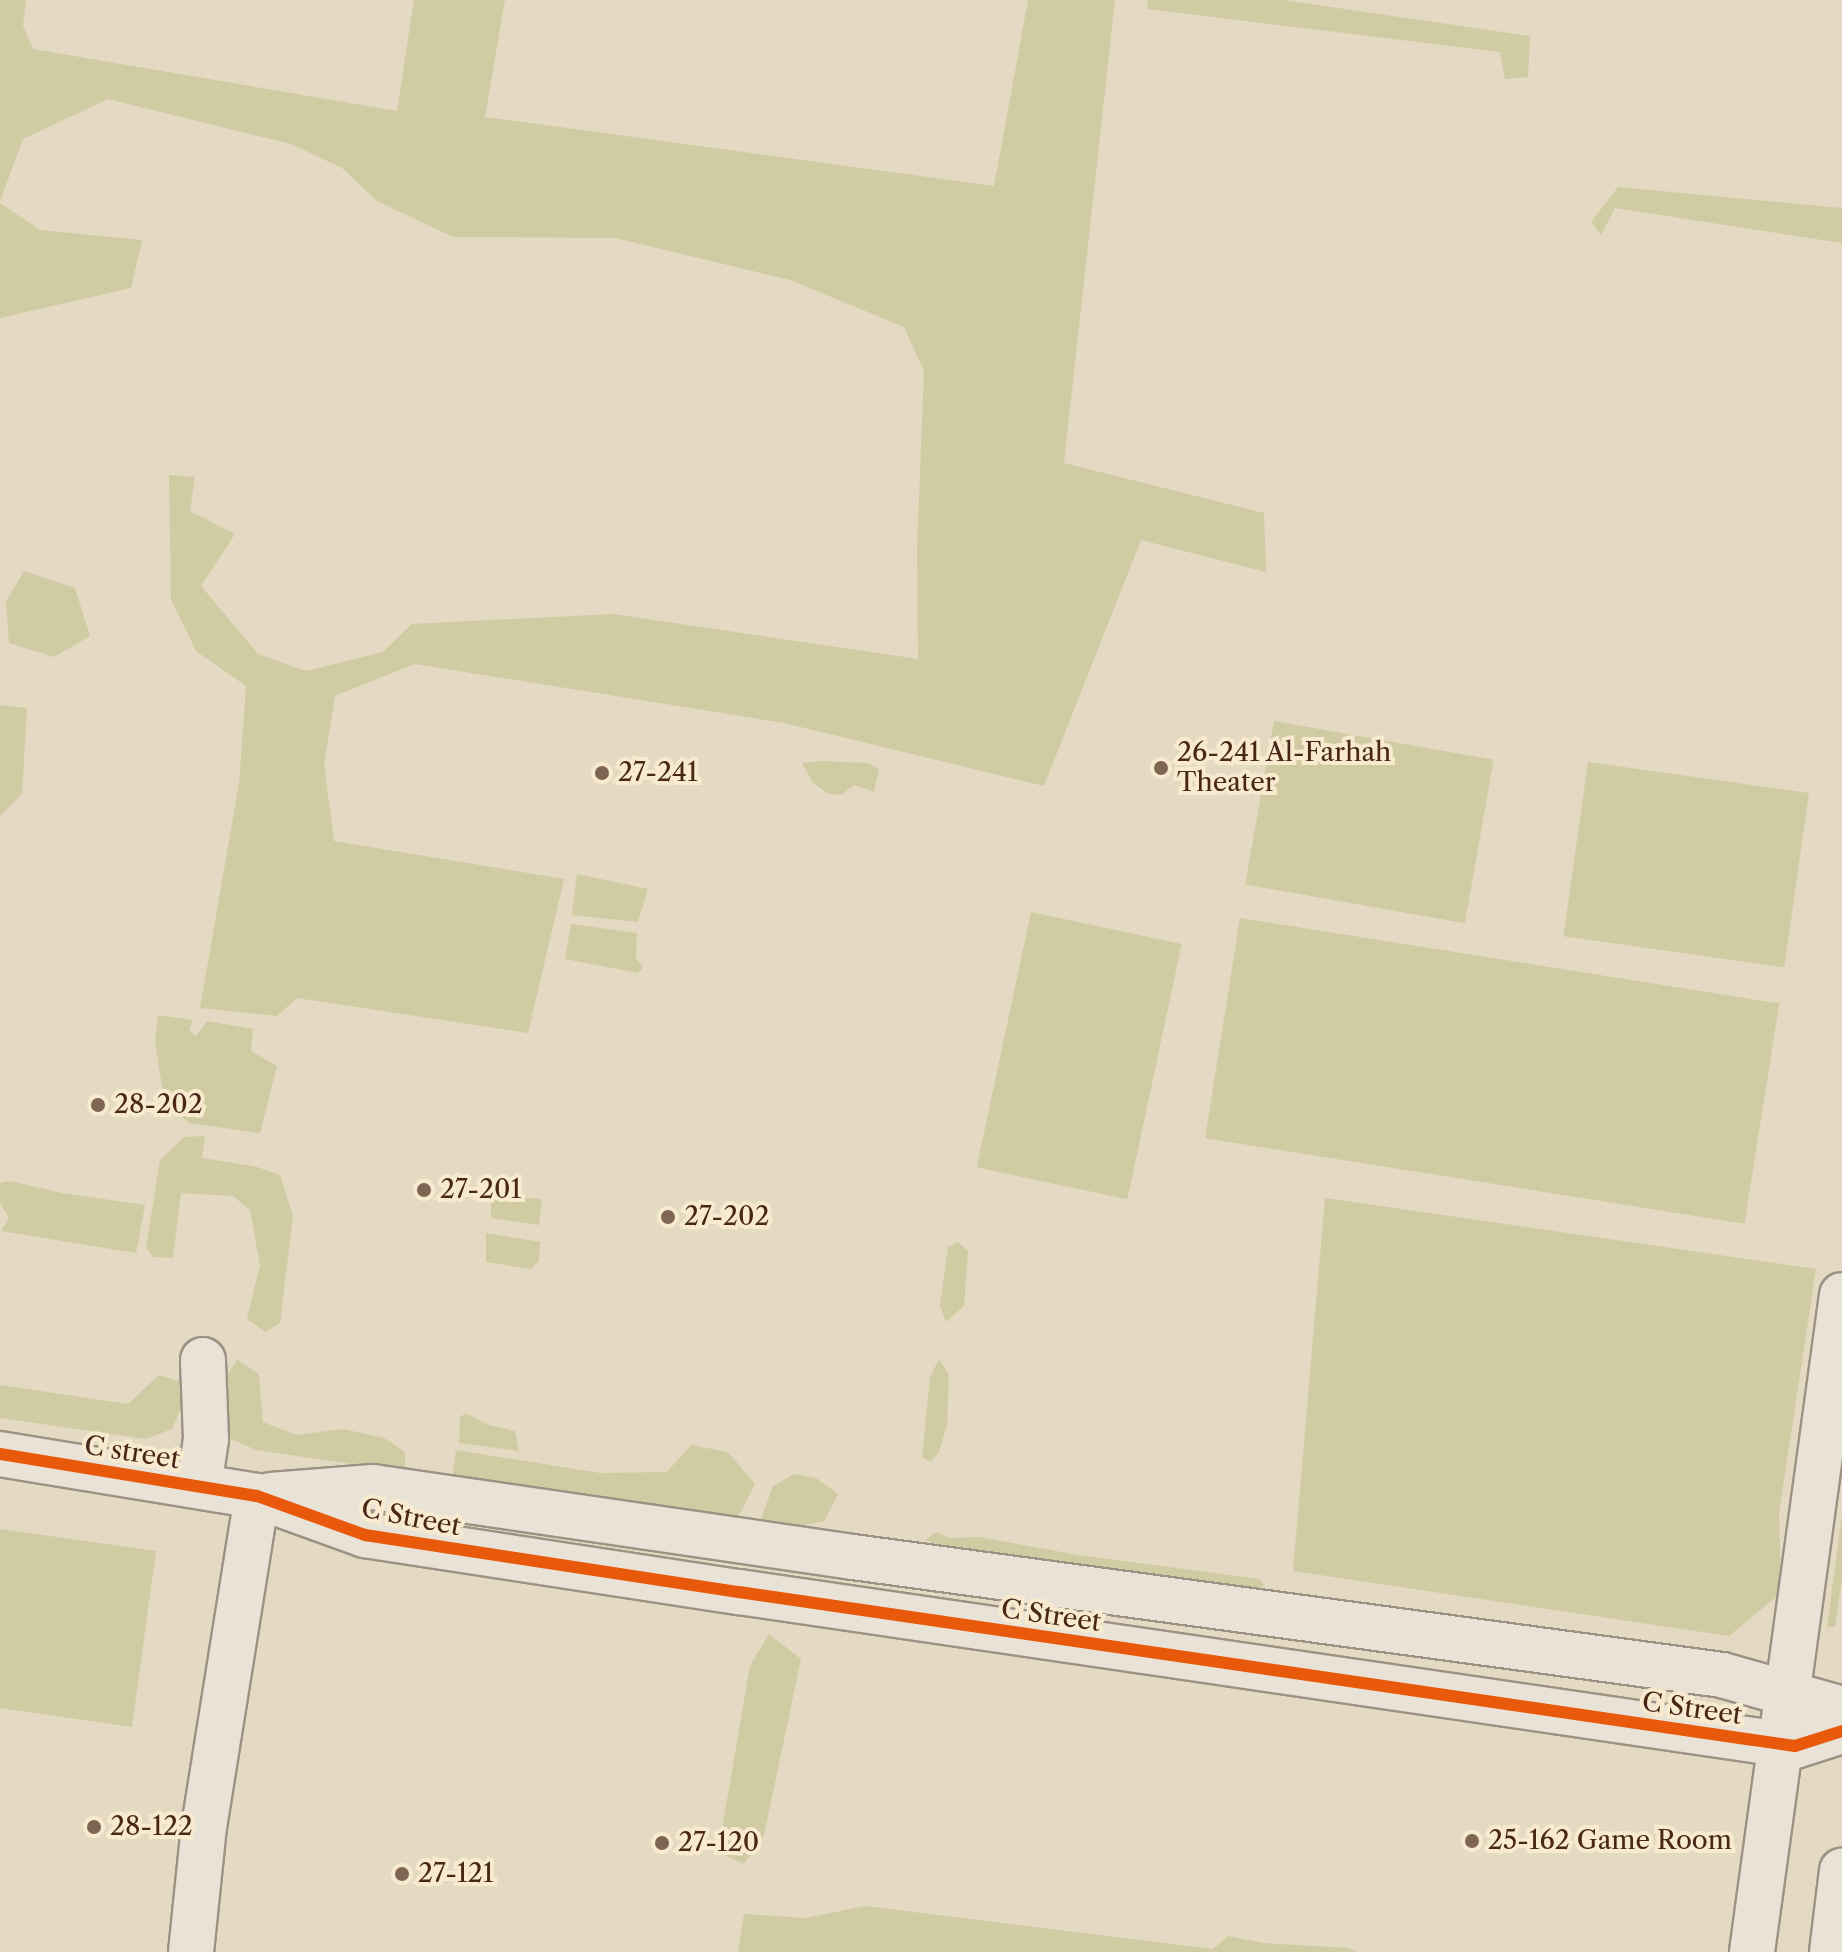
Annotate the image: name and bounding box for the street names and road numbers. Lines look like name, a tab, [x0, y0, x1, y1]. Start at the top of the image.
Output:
street label: C street	[82, 1430, 182, 1476]
street label: C Street	[359, 1493, 463, 1543]
street label: C Street	[999, 1594, 1103, 1638]
street label: C Street	[1640, 1687, 1744, 1731]

